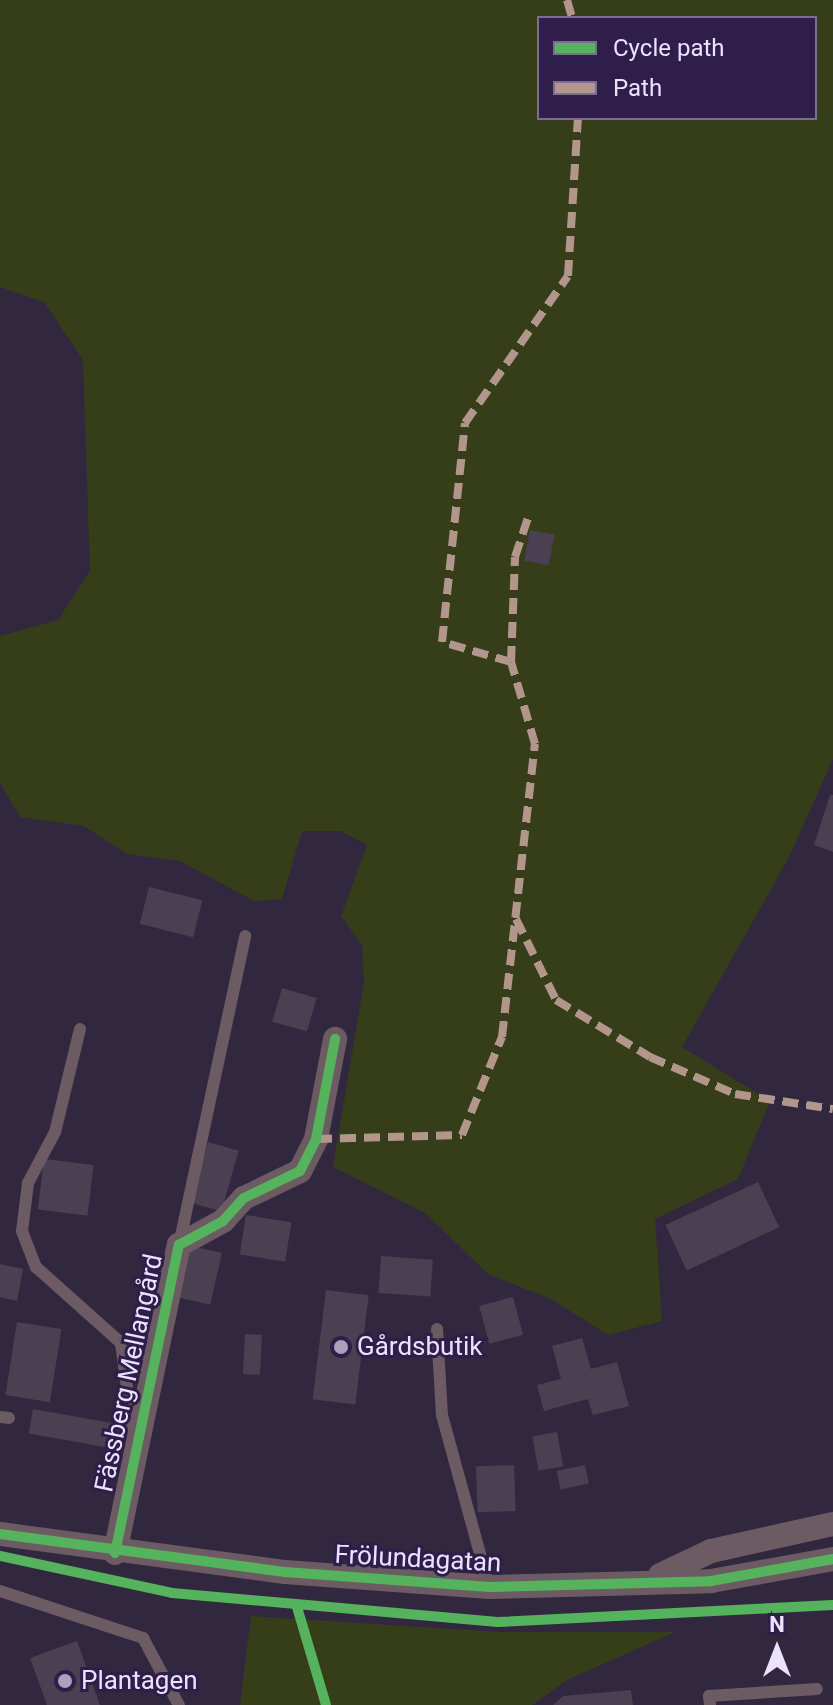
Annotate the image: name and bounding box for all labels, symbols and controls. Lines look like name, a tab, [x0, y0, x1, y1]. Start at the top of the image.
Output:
legend	[537, 16, 817, 120]
text: Cycle path	[613, 34, 725, 62]
text: Path	[613, 74, 662, 102]
street label: Fässberg Mellangård	[89, 1251, 169, 1495]
place label: Gårdsbutik	[357, 1331, 482, 1363]
marker: Gårdsbutik	[332, 1338, 350, 1356]
street label: Frölundagatan	[334, 1539, 502, 1579]
north arrow	[737, 1609, 817, 1689]
text: N	[769, 1612, 785, 1637]
place label: Plantagen	[81, 1665, 198, 1697]
marker: Plantagen	[56, 1672, 74, 1690]

